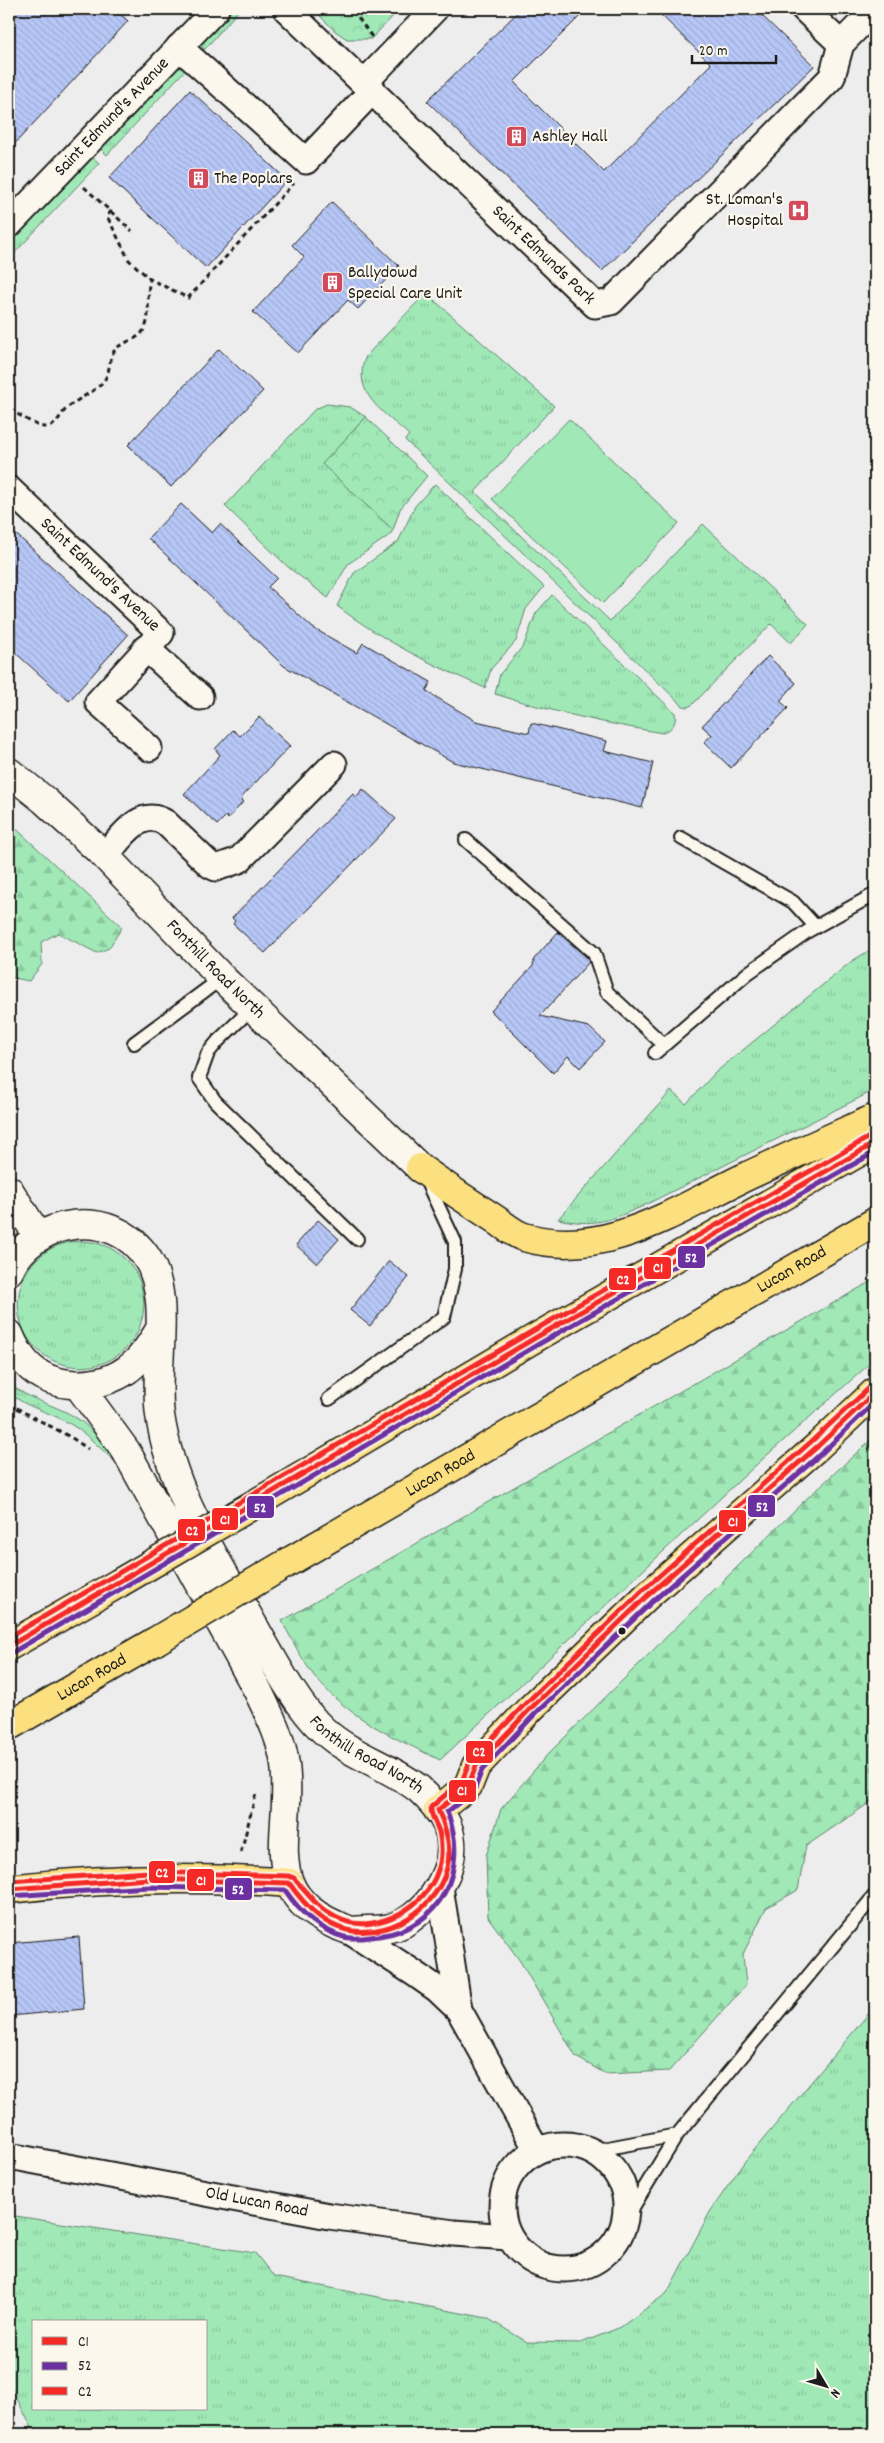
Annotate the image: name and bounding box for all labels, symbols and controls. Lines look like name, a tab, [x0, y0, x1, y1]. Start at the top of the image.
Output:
scale bar	[692, 32, 775, 64]
text: 20 m	[699, 41, 727, 63]
street label: Saint Edmund's Avenue	[49, 52, 175, 183]
building icon: Ashley Hall	[504, 125, 528, 149]
place label: Ashley Hall	[532, 125, 608, 150]
building icon: The Poplars	[186, 167, 210, 191]
place label: The Poplars	[214, 167, 293, 192]
place label: St. Loman's Hospital	[706, 188, 784, 234]
hospital icon: St. Loman's Hospital	[787, 198, 811, 222]
street label: Saint Edmunds Park	[486, 200, 600, 311]
place label: Ballydowd Special Care Unit	[348, 261, 463, 307]
building icon: Ballydowd Special Care Unit	[320, 271, 344, 295]
street label: Saint Edmund's Avenue	[34, 512, 165, 638]
street label: Fonthill Road North	[160, 914, 270, 1025]
street label: Lucan Road	[752, 1240, 832, 1300]
line badge: 52	[677, 1245, 706, 1269]
text: 52	[685, 1249, 697, 1269]
line badge: C1	[643, 1256, 672, 1280]
text: C1	[653, 1259, 663, 1279]
line badge: C2	[608, 1267, 637, 1291]
text: C2	[616, 1271, 630, 1291]
street label: Lucan Road	[401, 1444, 480, 1504]
line badge: 52	[747, 1494, 776, 1518]
line badge: 52	[246, 1495, 275, 1519]
text: 52	[756, 1498, 768, 1518]
text: 52	[254, 1499, 266, 1519]
line badge: C1	[211, 1507, 239, 1531]
line badge: C1	[718, 1509, 747, 1533]
text: C1	[220, 1511, 230, 1531]
text: C1	[728, 1513, 738, 1533]
line badge: C2	[177, 1518, 206, 1542]
text: C2	[185, 1522, 199, 1542]
unlabelled marker	[617, 1626, 627, 1636]
street label: Lucan Road	[52, 1648, 132, 1708]
street label: Fonthill Road North	[303, 1710, 429, 1801]
line badge: C2	[465, 1740, 494, 1764]
text: C2	[472, 1743, 486, 1763]
line badge: C1	[448, 1779, 477, 1803]
text: C1	[457, 1782, 467, 1802]
line badge: C2	[148, 1860, 176, 1884]
text: C2	[155, 1864, 169, 1884]
line badge: C1	[186, 1868, 215, 1892]
text: C1	[196, 1872, 206, 1892]
line badge: 52	[224, 1877, 253, 1901]
text: 52	[232, 1881, 244, 1901]
street label: Old Lucan Road	[203, 2181, 310, 2224]
legend	[32, 2320, 208, 2410]
text: C1	[78, 2332, 89, 2354]
text: 52	[78, 2356, 92, 2378]
north arrow	[802, 2360, 852, 2410]
text: C2	[78, 2382, 92, 2404]
text: N	[825, 2384, 845, 2402]

